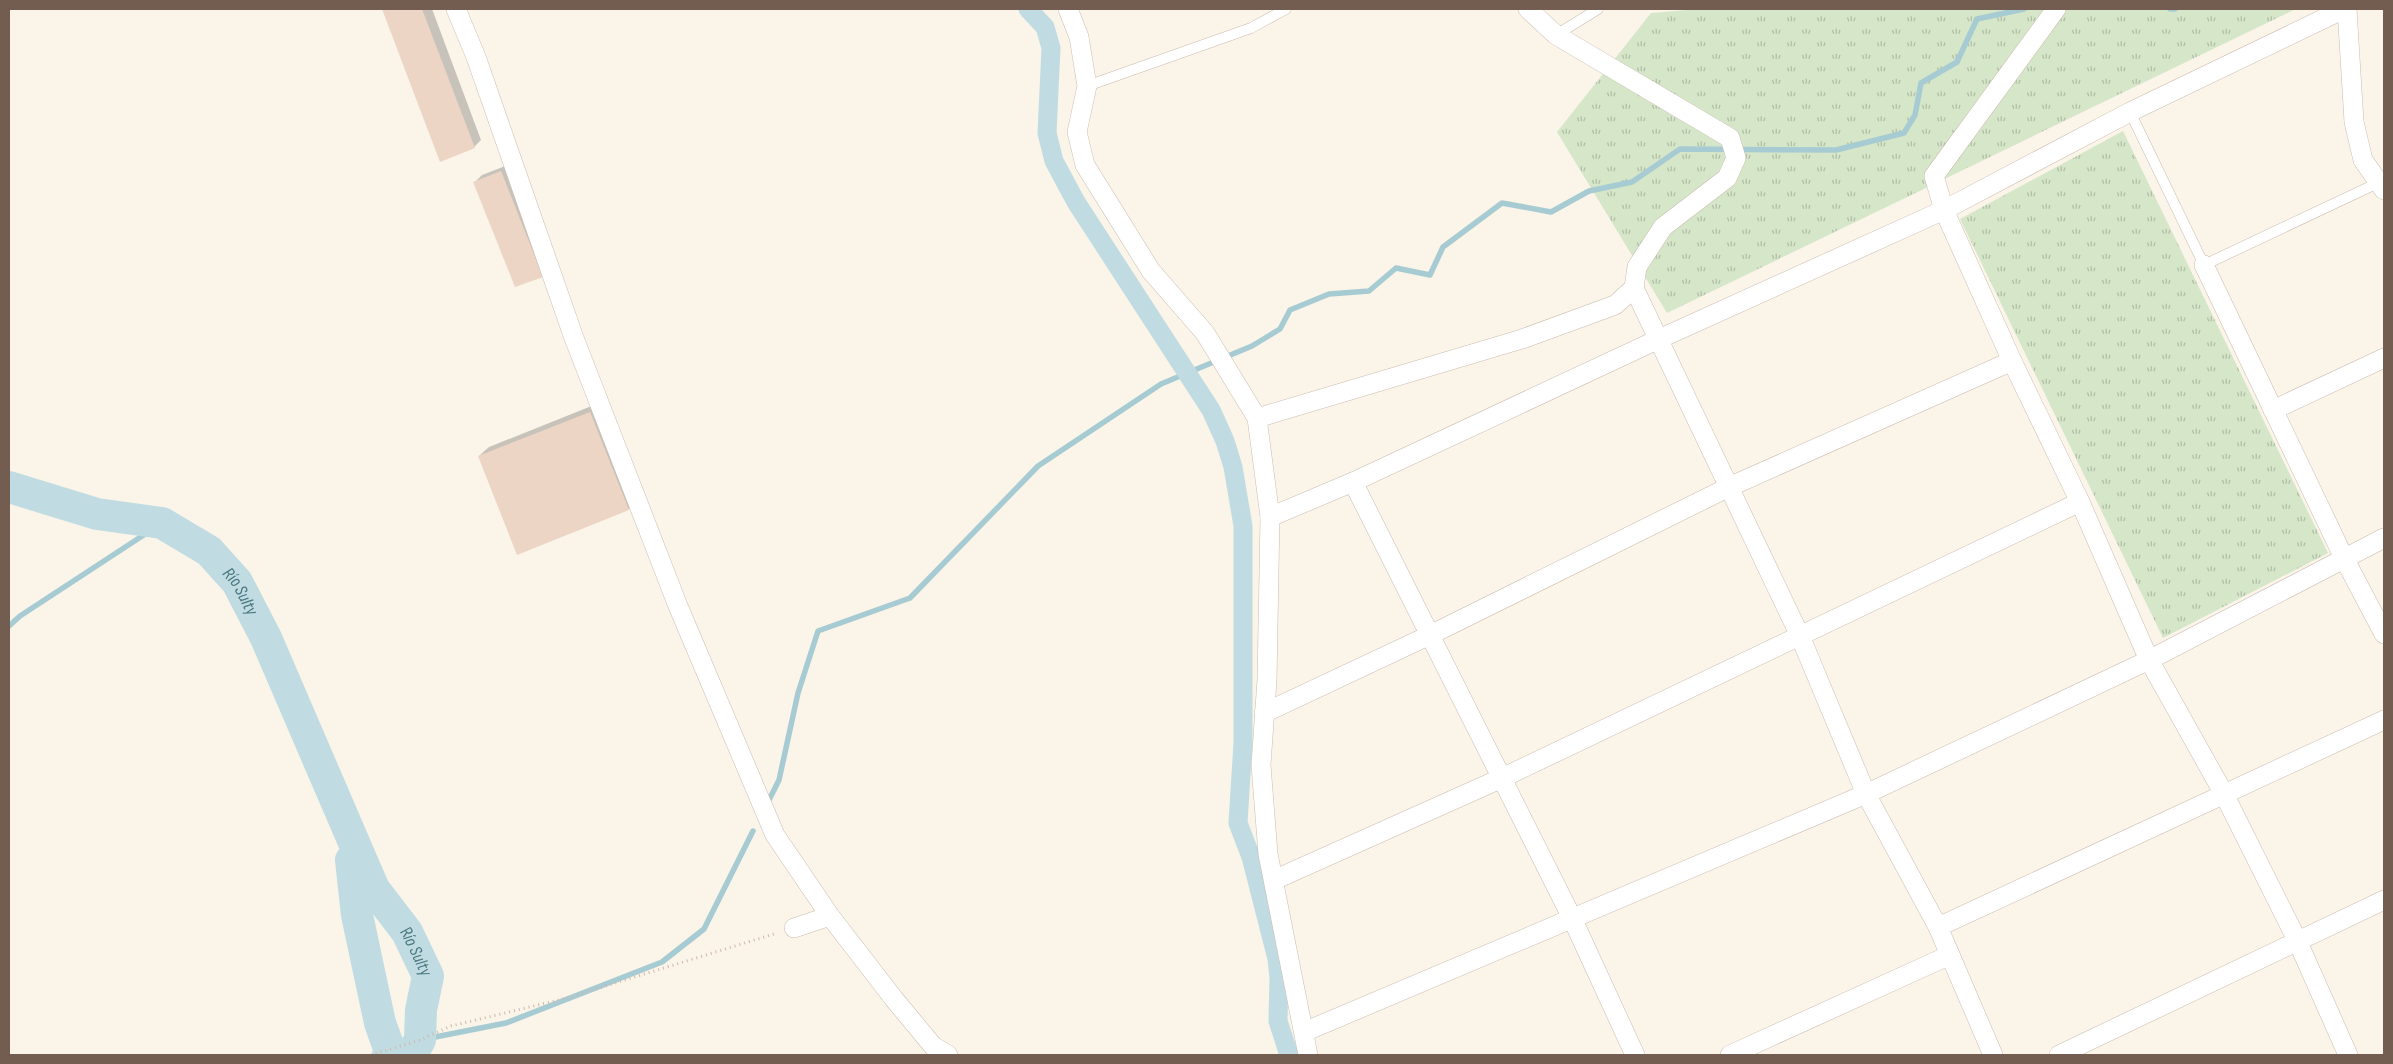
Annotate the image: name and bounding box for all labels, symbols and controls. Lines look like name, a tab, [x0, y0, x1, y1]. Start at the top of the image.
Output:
water label: Río Sulty	[218, 563, 263, 620]
water label: Río Sulty	[395, 922, 437, 981]

